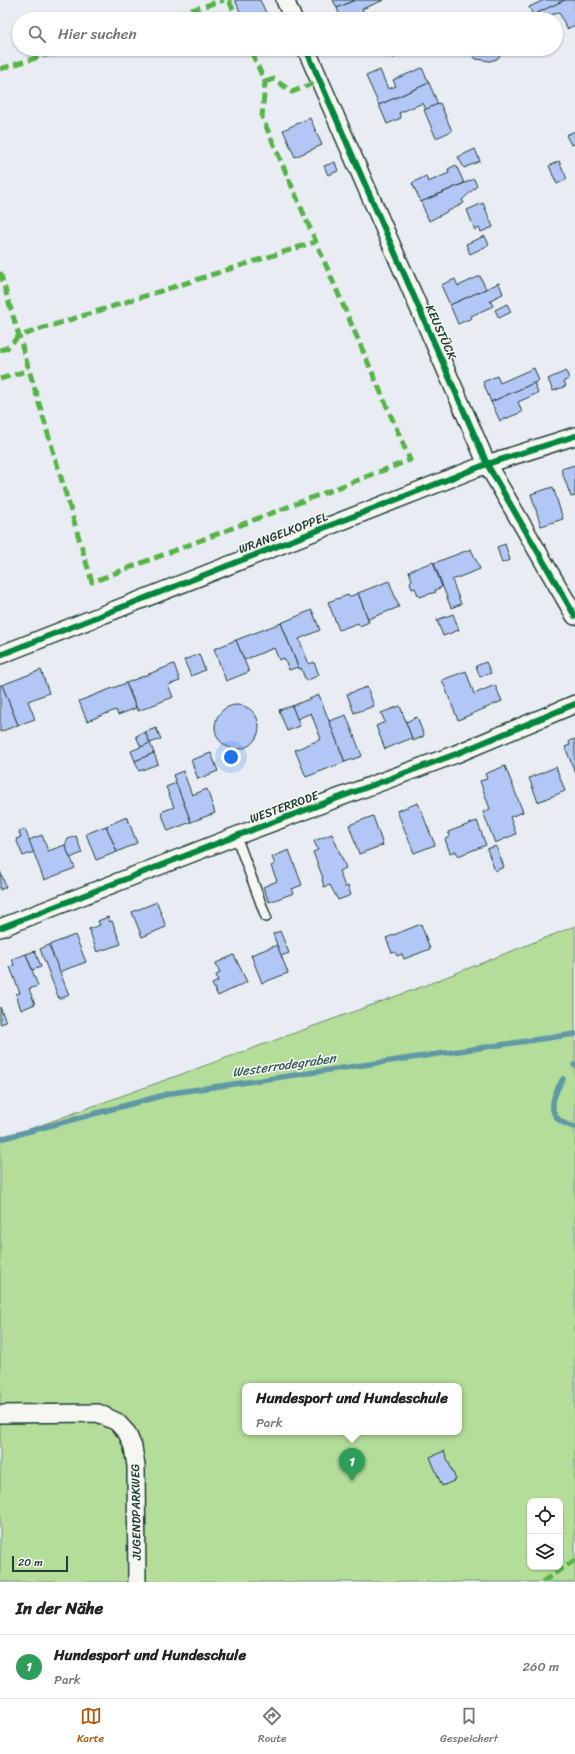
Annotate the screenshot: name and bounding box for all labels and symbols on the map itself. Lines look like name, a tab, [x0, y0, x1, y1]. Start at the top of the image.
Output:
street label: KEUSTÜCK	[419, 301, 463, 364]
street label: WRANGELKOPPEL	[235, 506, 331, 560]
your location	[221, 747, 241, 767]
street label: WESTERRODE	[246, 784, 323, 830]
water label: Westerrodegraben	[231, 1046, 339, 1084]
pin: 1	[339, 1448, 365, 1481]
street label: JUGENDPARKWEG	[124, 1464, 148, 1561]
scale bar	[12, 1554, 68, 1573]

